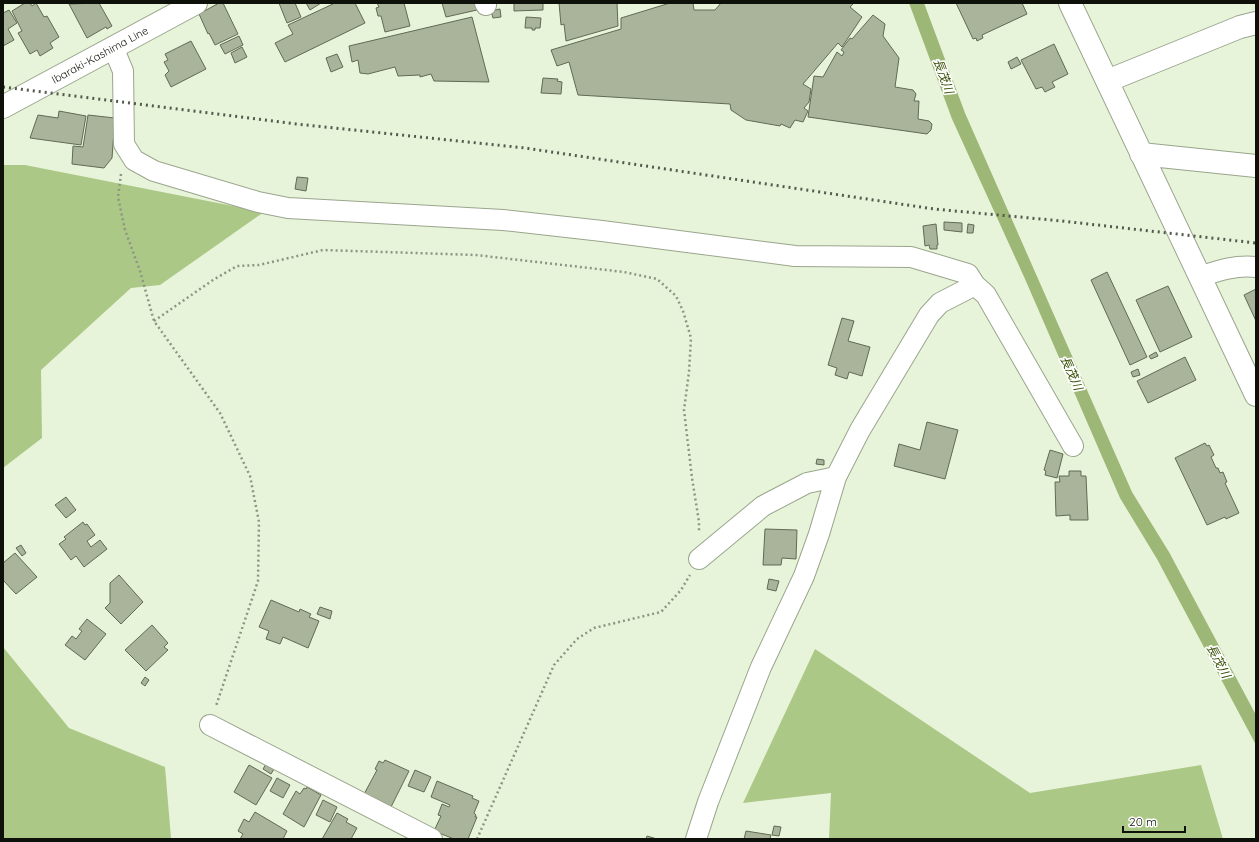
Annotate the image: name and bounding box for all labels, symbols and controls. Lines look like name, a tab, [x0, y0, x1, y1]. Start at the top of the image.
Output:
street label: Ibaraki-Kashima Line	[49, 23, 151, 87]
water label: 長茂川	[931, 57, 958, 97]
water label: 長茂川	[1058, 353, 1087, 394]
water label: 長茂川	[1204, 642, 1235, 682]
scale bar	[1123, 808, 1185, 834]
text: 20 m	[1129, 814, 1157, 829]

